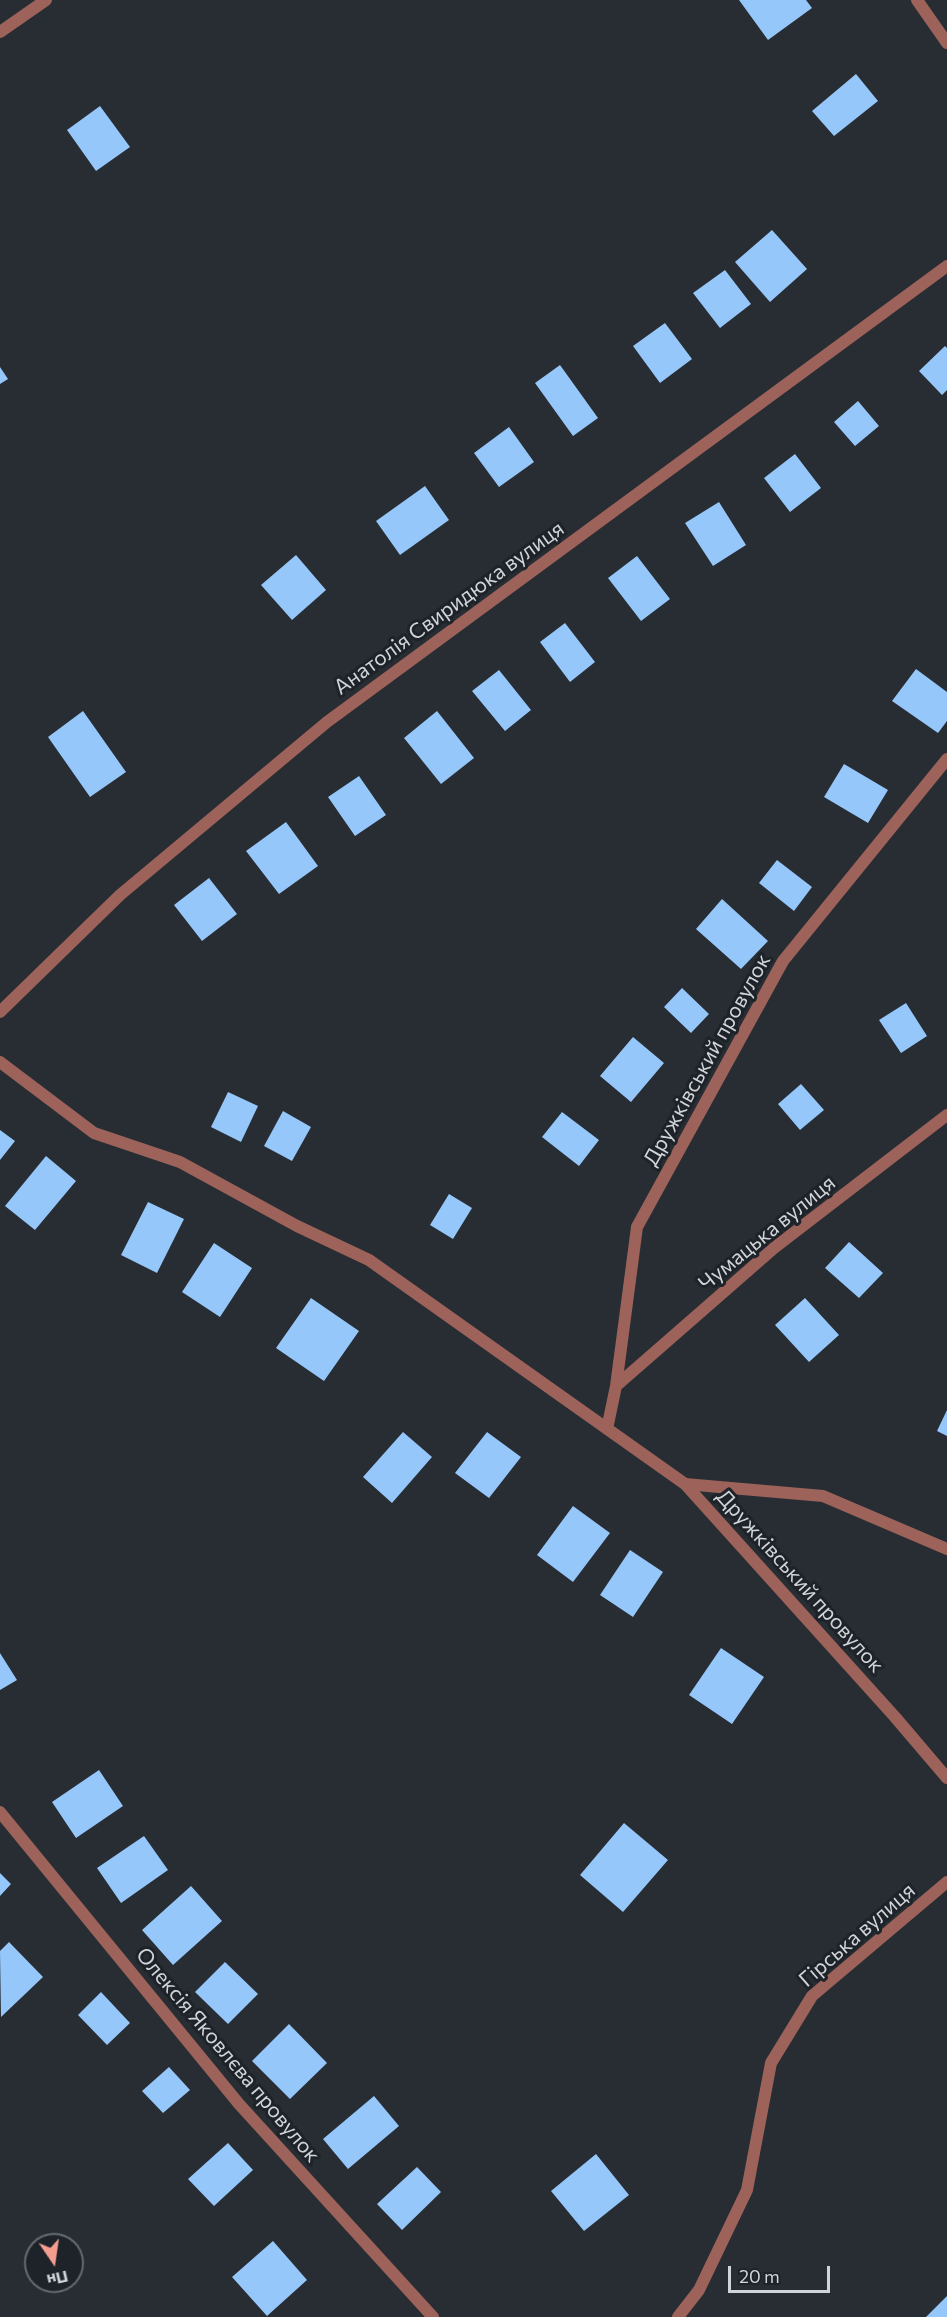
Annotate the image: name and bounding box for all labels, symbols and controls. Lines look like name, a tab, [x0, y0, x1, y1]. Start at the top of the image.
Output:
street label: Анатолія Свиридюка вулиця	[329, 516, 569, 700]
street label: Дружківський провулок	[638, 950, 776, 1170]
street label: Чумацька вулиця	[694, 1170, 840, 1296]
street label: Дружківський провулок	[711, 1484, 889, 1678]
street label: Гірська вулиця	[794, 1878, 920, 1992]
street label: Олексія Яковлєва провулок	[131, 1942, 325, 2168]
north arrow	[24, 2233, 84, 2293]
scale bar	[731, 2254, 833, 2292]
text: 20 m	[739, 2265, 780, 2287]
text: Пн	[45, 2267, 70, 2291]

